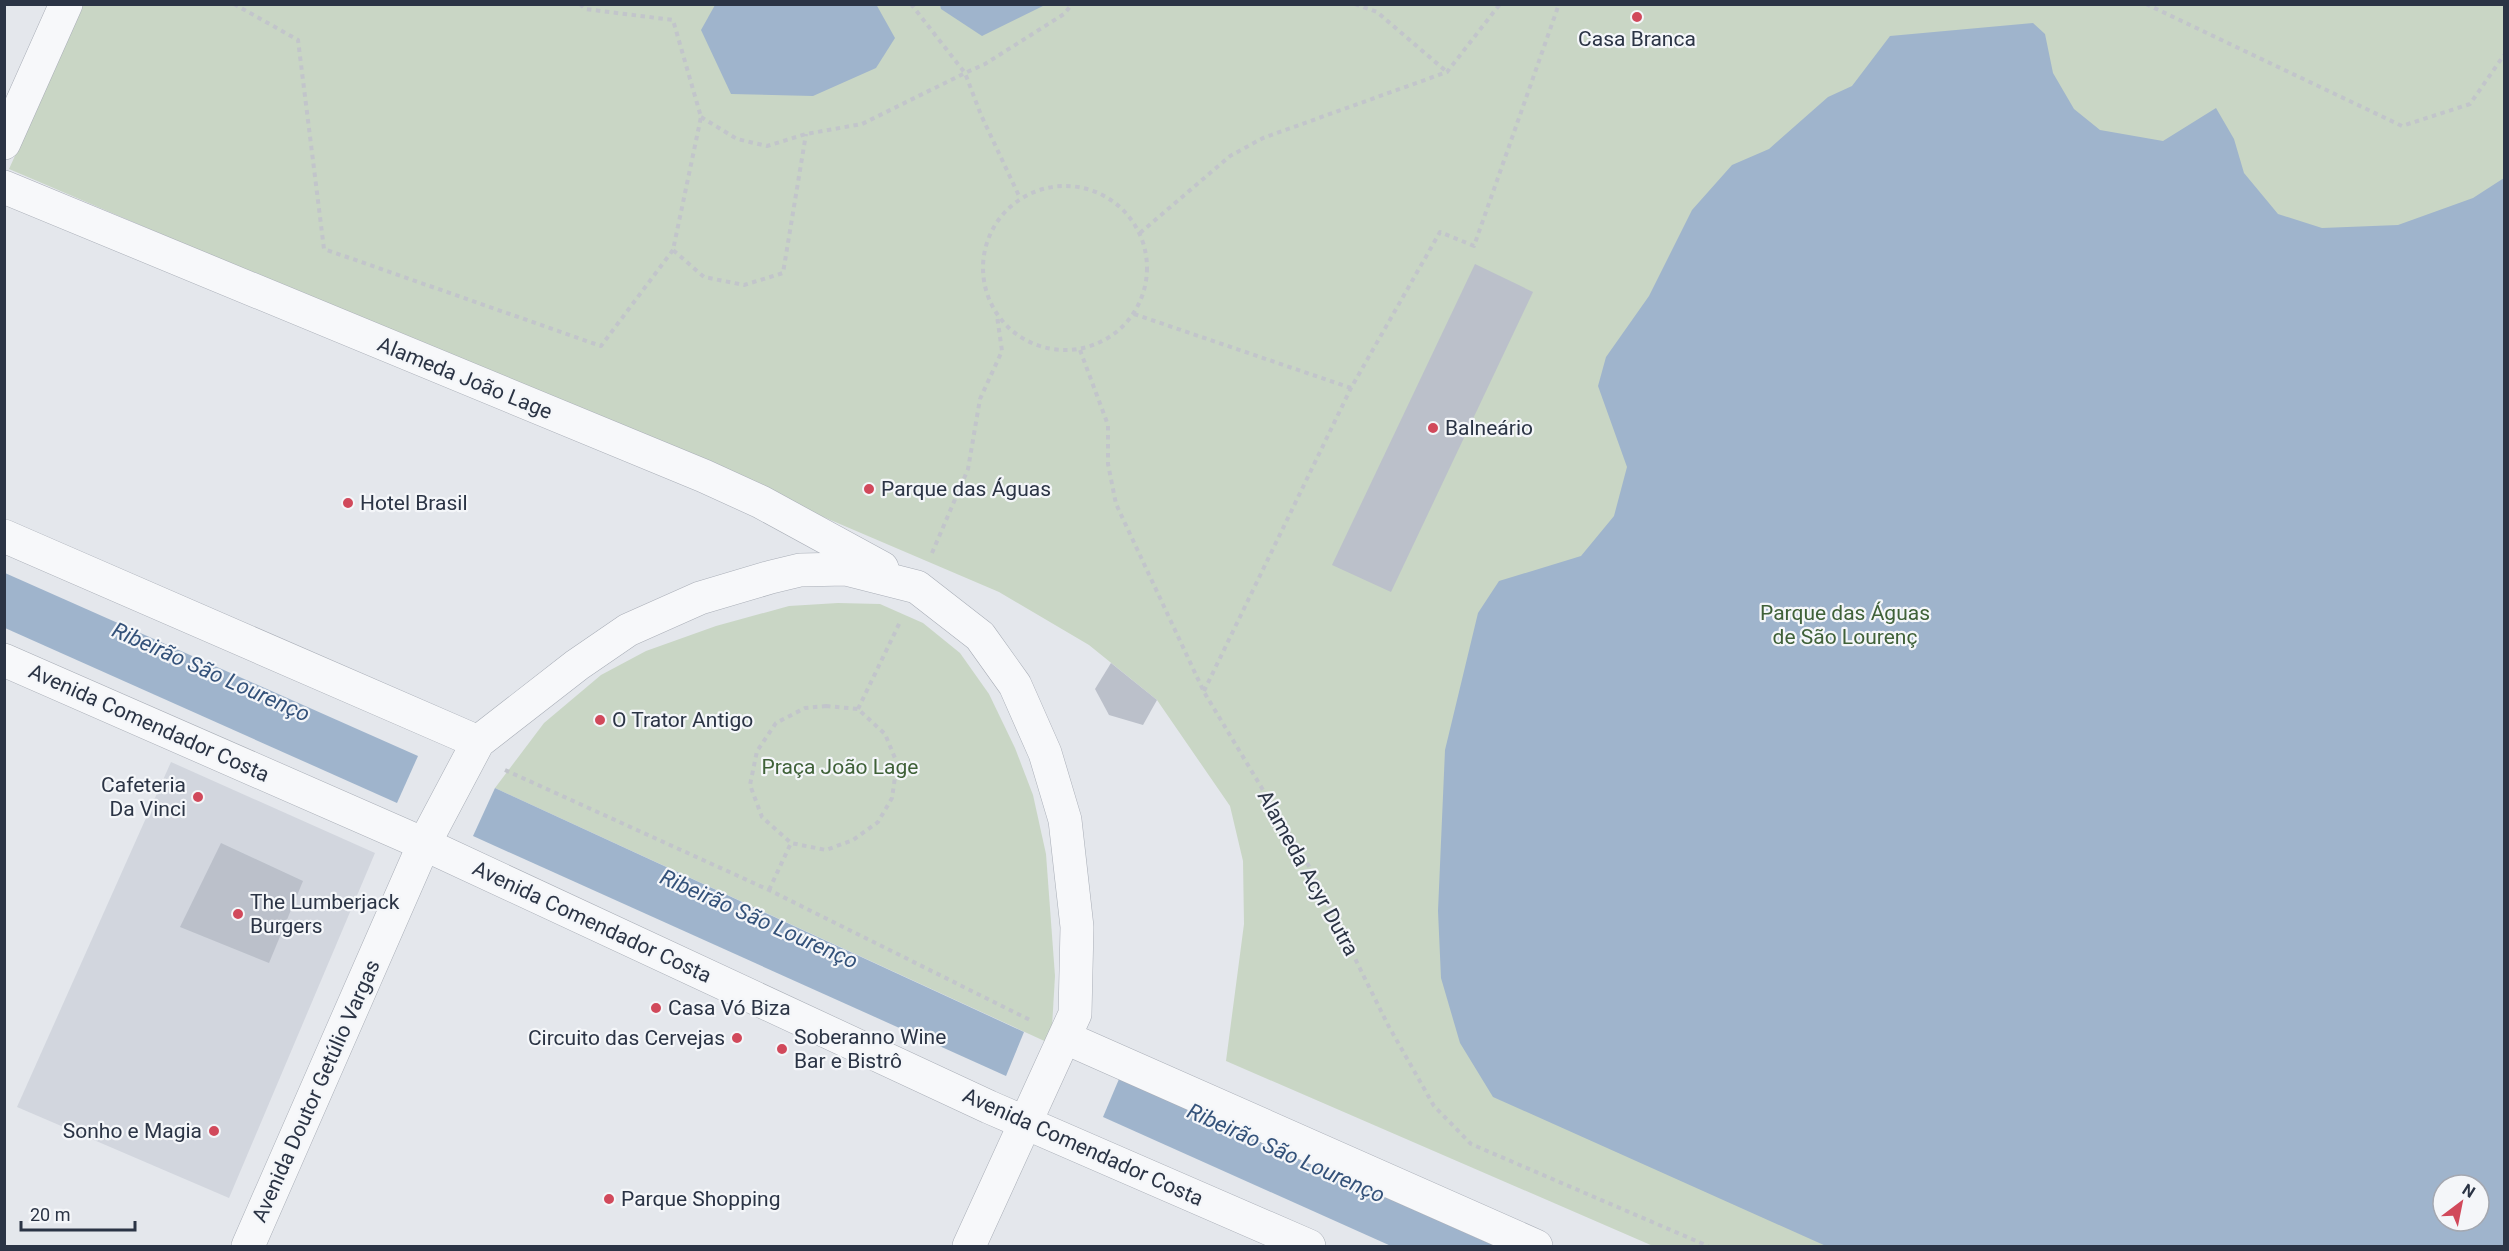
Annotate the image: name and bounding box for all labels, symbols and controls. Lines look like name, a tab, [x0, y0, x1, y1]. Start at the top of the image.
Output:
marker: Casa Branca	[1630, 10, 1644, 24]
place label: Casa Branca	[1578, 27, 1696, 51]
street label: Alameda João Lage	[374, 332, 556, 424]
place label: Balneário	[1445, 416, 1533, 440]
marker: Balneário	[1426, 421, 1440, 435]
place label: Parque das Águas	[881, 477, 1051, 501]
marker: Parque das Águas	[862, 482, 876, 496]
place label: Hotel Brasil	[360, 491, 468, 515]
marker: Hotel Brasil	[341, 496, 355, 510]
park label: Parque das Águas de São Lourenç	[1760, 601, 1930, 649]
water label: Ribeirão São Lourenço	[108, 617, 314, 727]
street label: Avenida Comendador Costa	[25, 659, 273, 787]
place label: O Trator Antigo	[612, 708, 753, 732]
marker: O Trator Antigo	[593, 713, 607, 727]
park label: Praça João Lage	[762, 755, 918, 779]
place label: Cafeteria Da Vinci	[101, 773, 186, 821]
street label: Alameda Acyr Dutra	[1253, 786, 1363, 960]
marker: Cafeteria Da Vinci	[191, 790, 205, 804]
street label: Avenida Comendador Costa	[469, 856, 715, 988]
water label: Ribeirão São Lourenço	[656, 864, 862, 974]
place label: The Lumberjack Burgers	[250, 890, 400, 938]
marker: The Lumberjack Burgers	[231, 907, 245, 921]
street label: Avenida Doutor Getúlio Vargas	[247, 956, 385, 1226]
place label: Casa Vó Biza	[668, 996, 791, 1020]
marker: Casa Vó Biza	[649, 1001, 663, 1015]
place label: Soberanno Wine Bar e Bistrô	[794, 1025, 946, 1073]
place label: Circuito das Cervejas	[528, 1026, 725, 1050]
marker: Circuito das Cervejas	[730, 1031, 744, 1045]
marker: Soberanno Wine Bar e Bistrô	[775, 1042, 789, 1056]
street label: Avenida Comendador Costa	[959, 1083, 1207, 1211]
water label: Ribeirão São Lourenço	[1183, 1098, 1389, 1208]
place label: Sonho e Magia	[63, 1119, 202, 1143]
marker: Sonho e Magia	[207, 1124, 221, 1138]
north arrow	[2431, 1173, 2491, 1233]
text: N	[2459, 1180, 2479, 1202]
place label: Parque Shopping	[621, 1187, 780, 1211]
marker: Parque Shopping	[602, 1192, 616, 1206]
scale bar	[21, 1194, 135, 1232]
text: 20 m	[30, 1204, 70, 1225]

